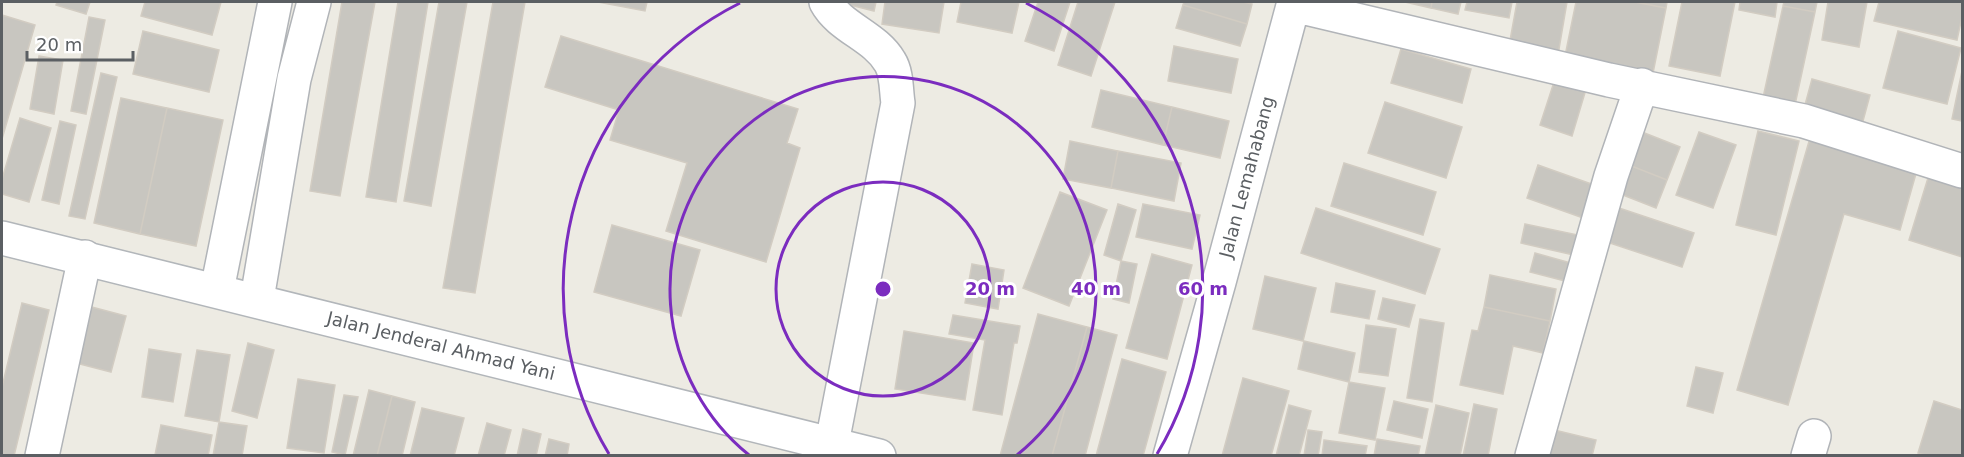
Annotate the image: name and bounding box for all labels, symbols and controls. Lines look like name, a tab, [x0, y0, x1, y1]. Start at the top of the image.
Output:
scale bar	[27, 24, 134, 62]
text: 20 m	[36, 34, 82, 55]
street label: Jalan Lemahabang	[1215, 94, 1278, 261]
text: 20 m	[965, 278, 1015, 299]
text: 40 m	[1071, 278, 1121, 299]
text: 60 m	[1178, 278, 1228, 299]
centre of rings	[873, 279, 893, 299]
street label: Jalan Jenderal Ahmad Yani	[324, 307, 557, 384]

